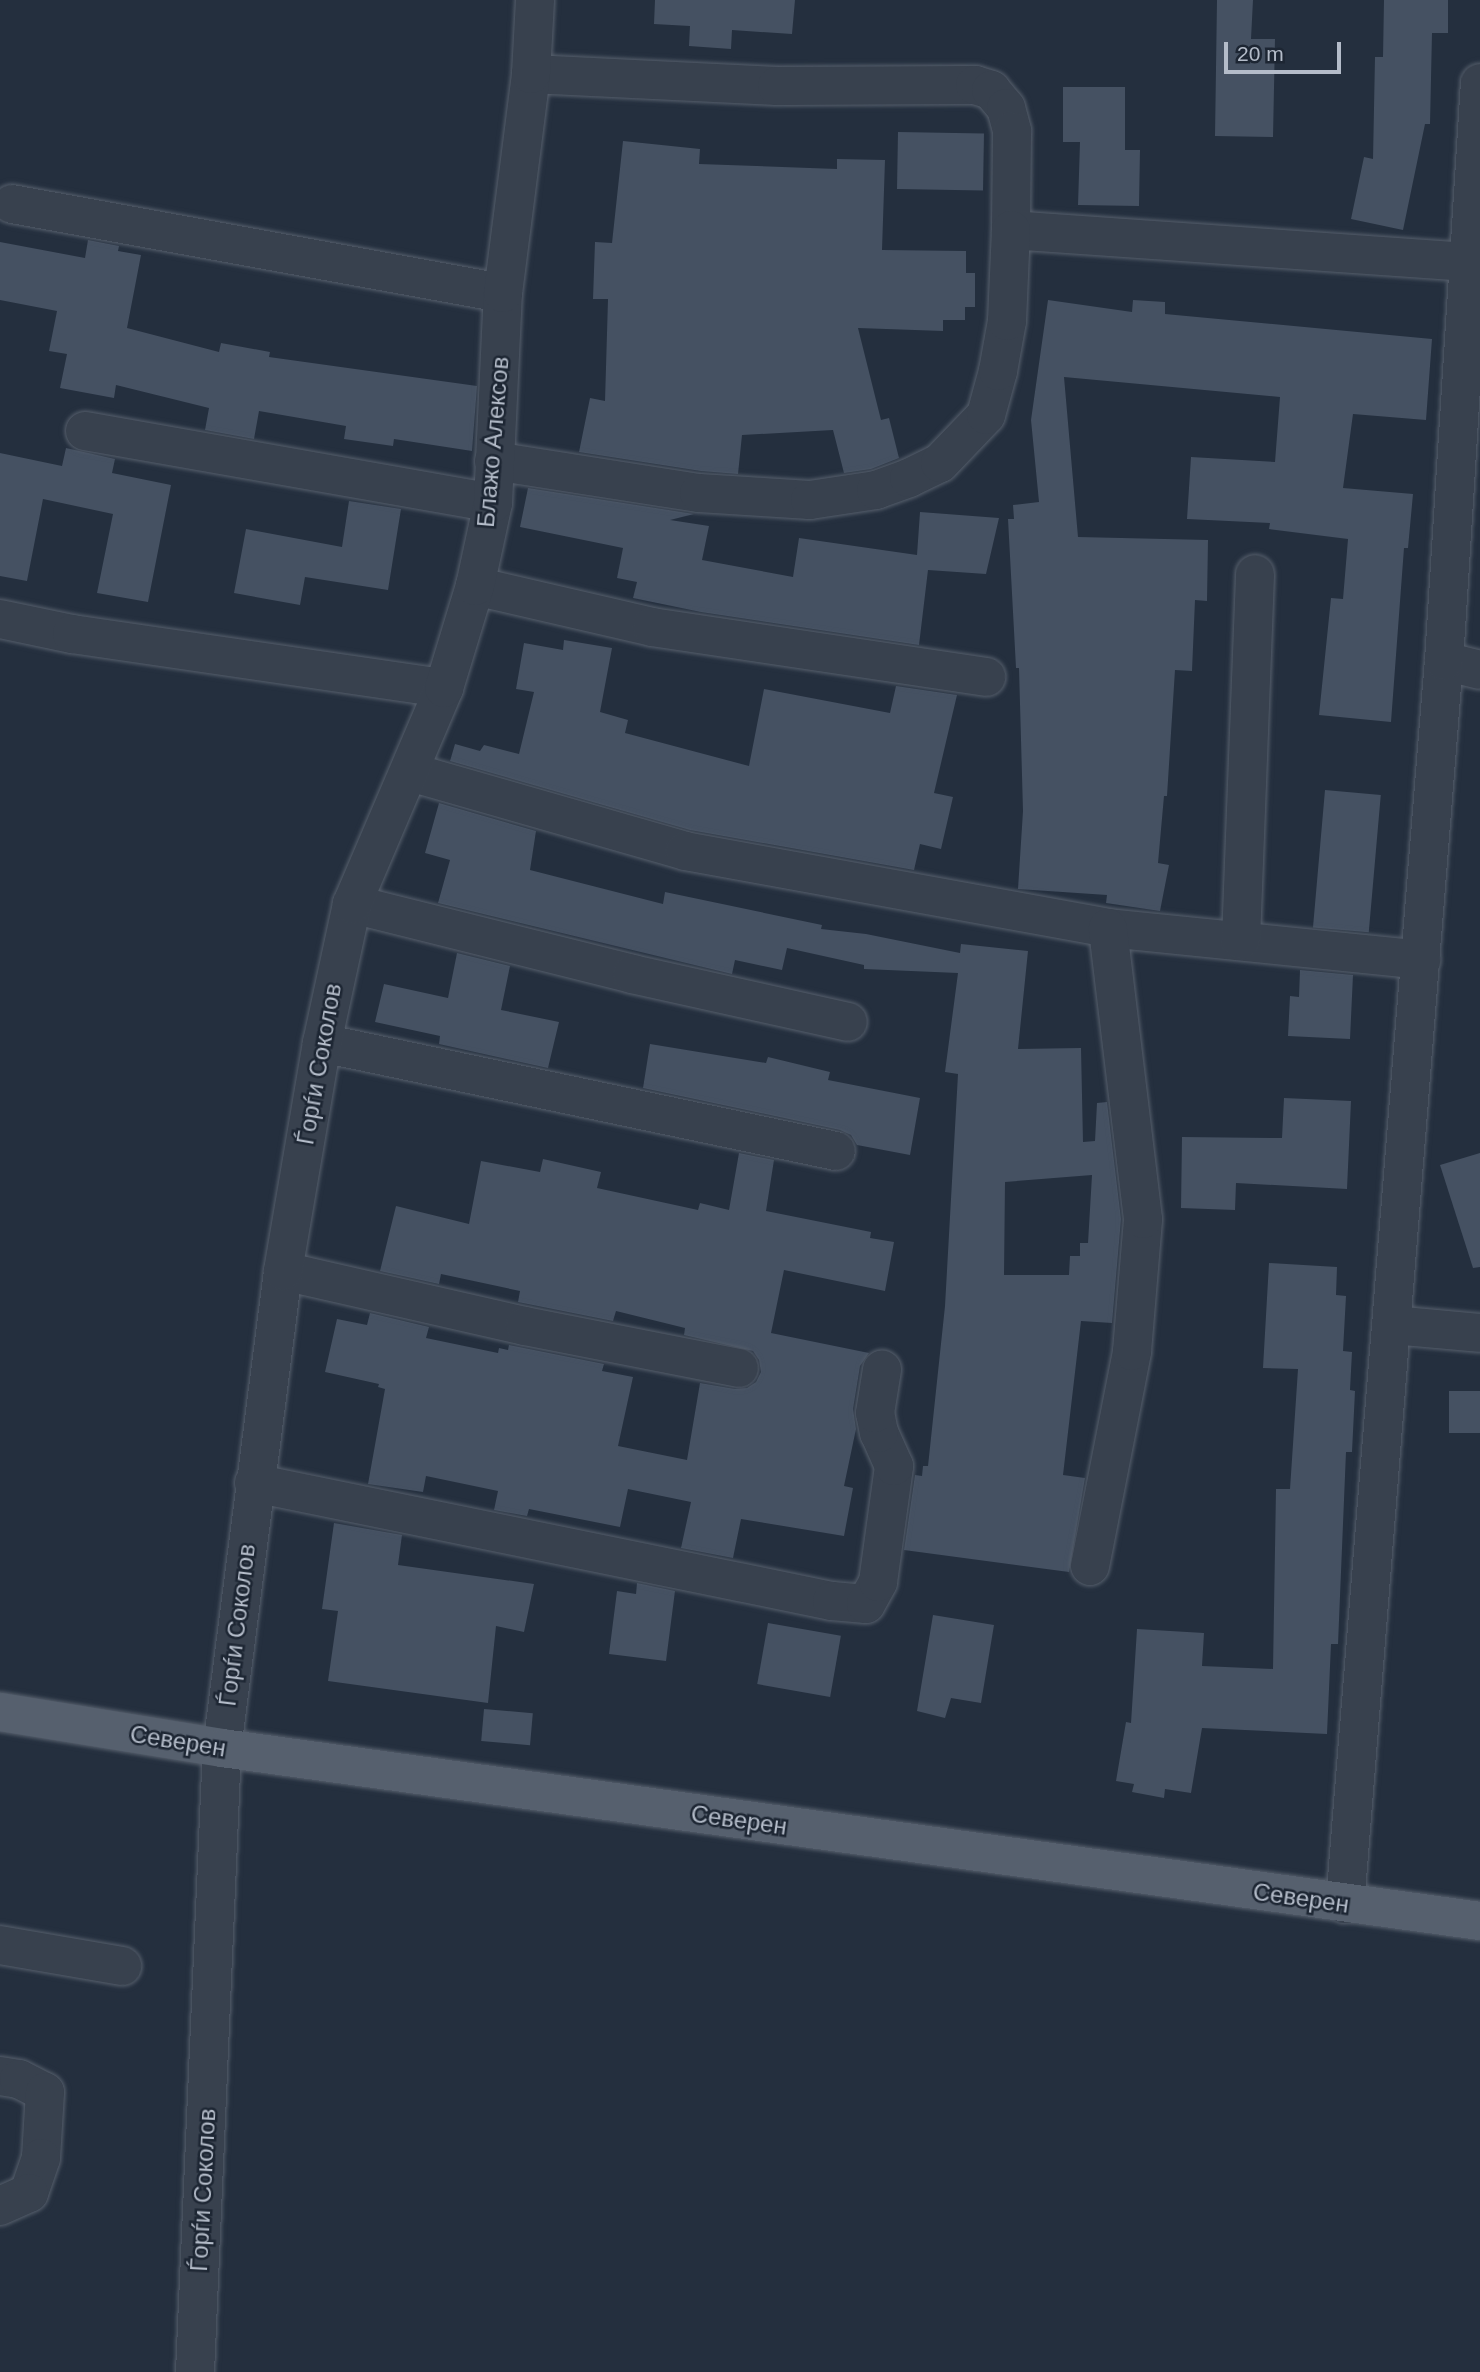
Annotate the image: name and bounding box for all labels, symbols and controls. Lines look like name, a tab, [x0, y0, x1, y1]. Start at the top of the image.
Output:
scale bar	[1228, 28, 1345, 72]
text: 20 m	[1237, 42, 1284, 65]
street label: Блажо Алексов	[471, 355, 515, 529]
street label: Ѓорѓи Соколов	[291, 981, 347, 1147]
street label: Ѓорѓи Соколов	[213, 1542, 261, 1708]
street label: Северен	[128, 1719, 228, 1763]
street label: Северен	[689, 1799, 789, 1841]
street label: Северен	[1251, 1877, 1351, 1919]
street label: Ѓорѓи Соколов	[184, 2108, 222, 2272]

